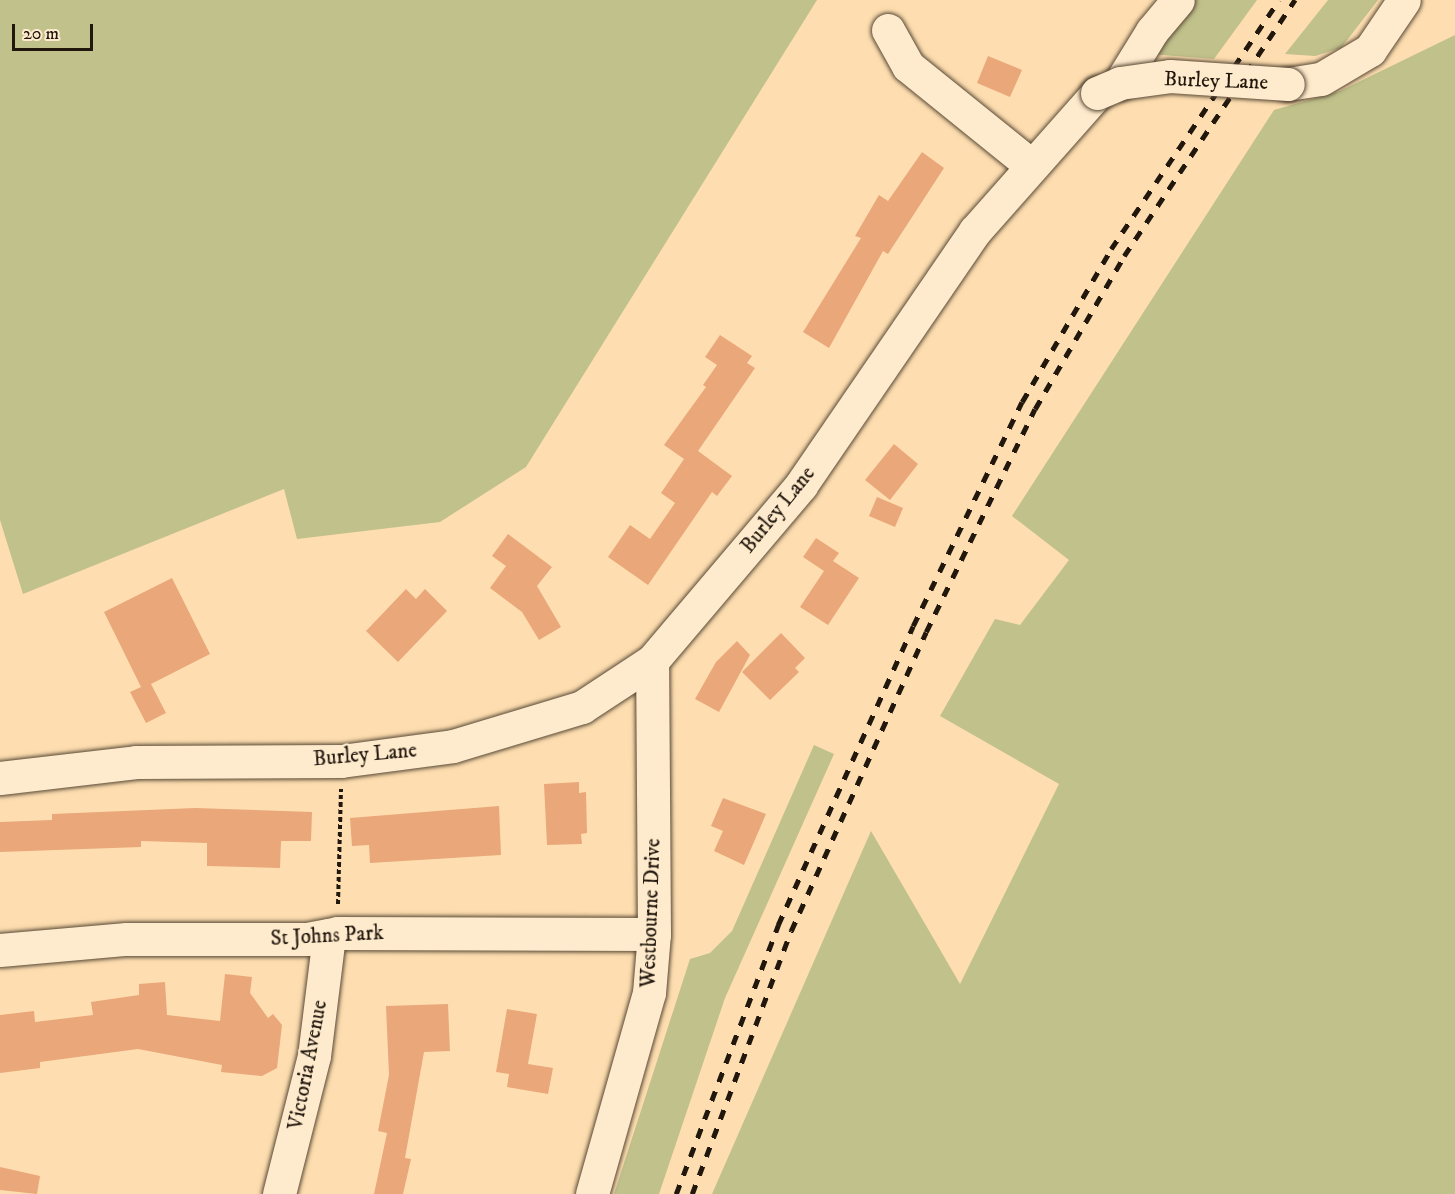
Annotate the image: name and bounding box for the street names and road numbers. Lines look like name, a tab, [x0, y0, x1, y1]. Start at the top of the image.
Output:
street label: Burley Lane	[1164, 67, 1268, 95]
street label: Burley Lane	[735, 462, 821, 558]
street label: Burley Lane	[312, 738, 418, 772]
street label: Westbourne Drive	[636, 838, 666, 988]
street label: St Johns Park	[270, 920, 384, 952]
street label: Victoria Avenue	[283, 998, 333, 1132]

